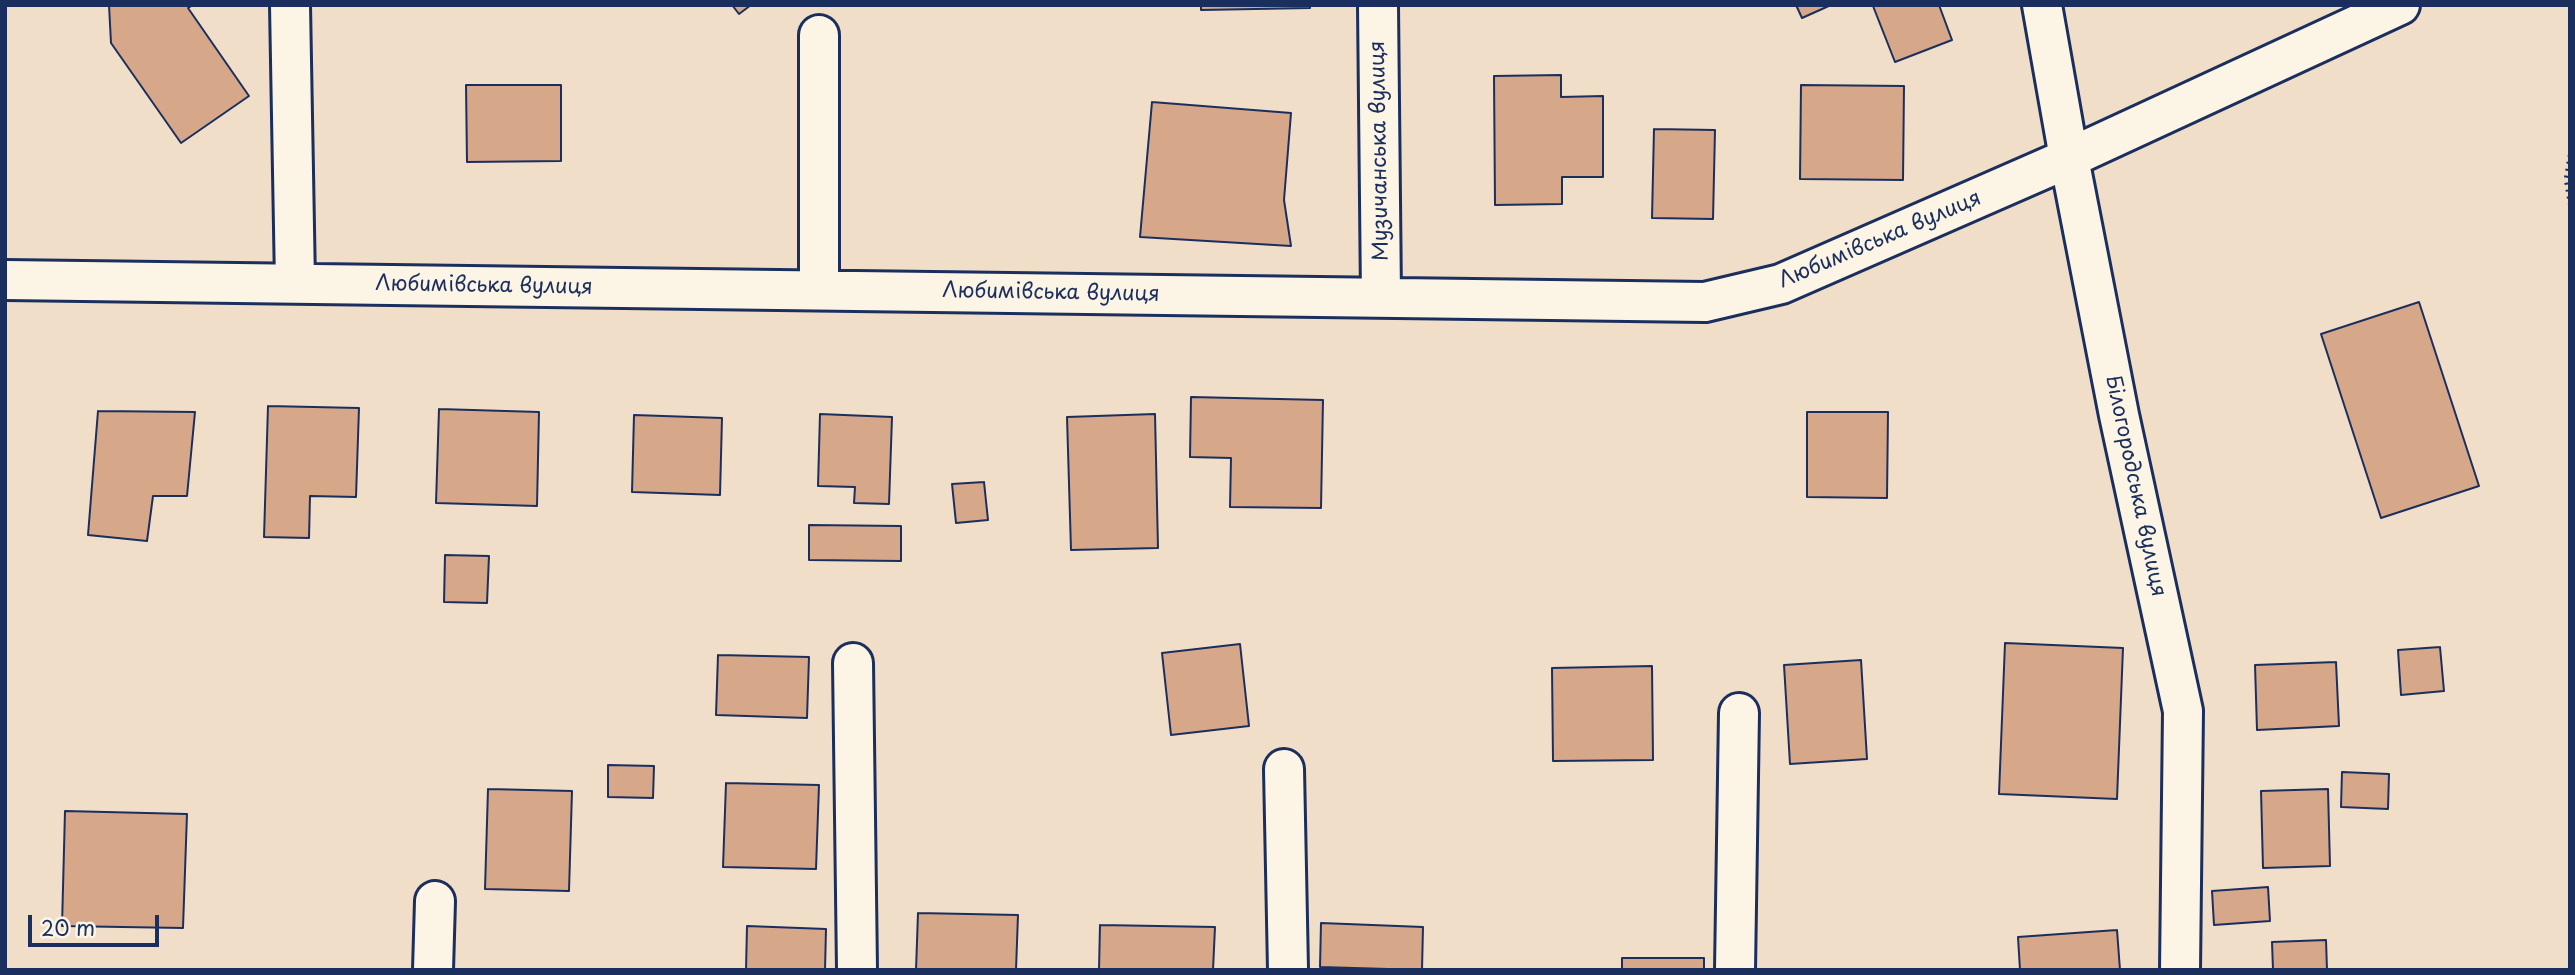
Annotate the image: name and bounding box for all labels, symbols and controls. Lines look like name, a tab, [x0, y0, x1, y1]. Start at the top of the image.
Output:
street label: Музичанська вулиця	[1365, 41, 1395, 261]
street label: Любимівська вулиця	[1775, 186, 1985, 294]
street label: Любимівська вулиця	[375, 272, 593, 300]
street label: Любимівська вулиця	[942, 279, 1160, 307]
street label: Білогородська вулиця	[2099, 373, 2171, 599]
scale bar	[32, 902, 163, 946]
text: 20 m	[41, 911, 95, 943]

